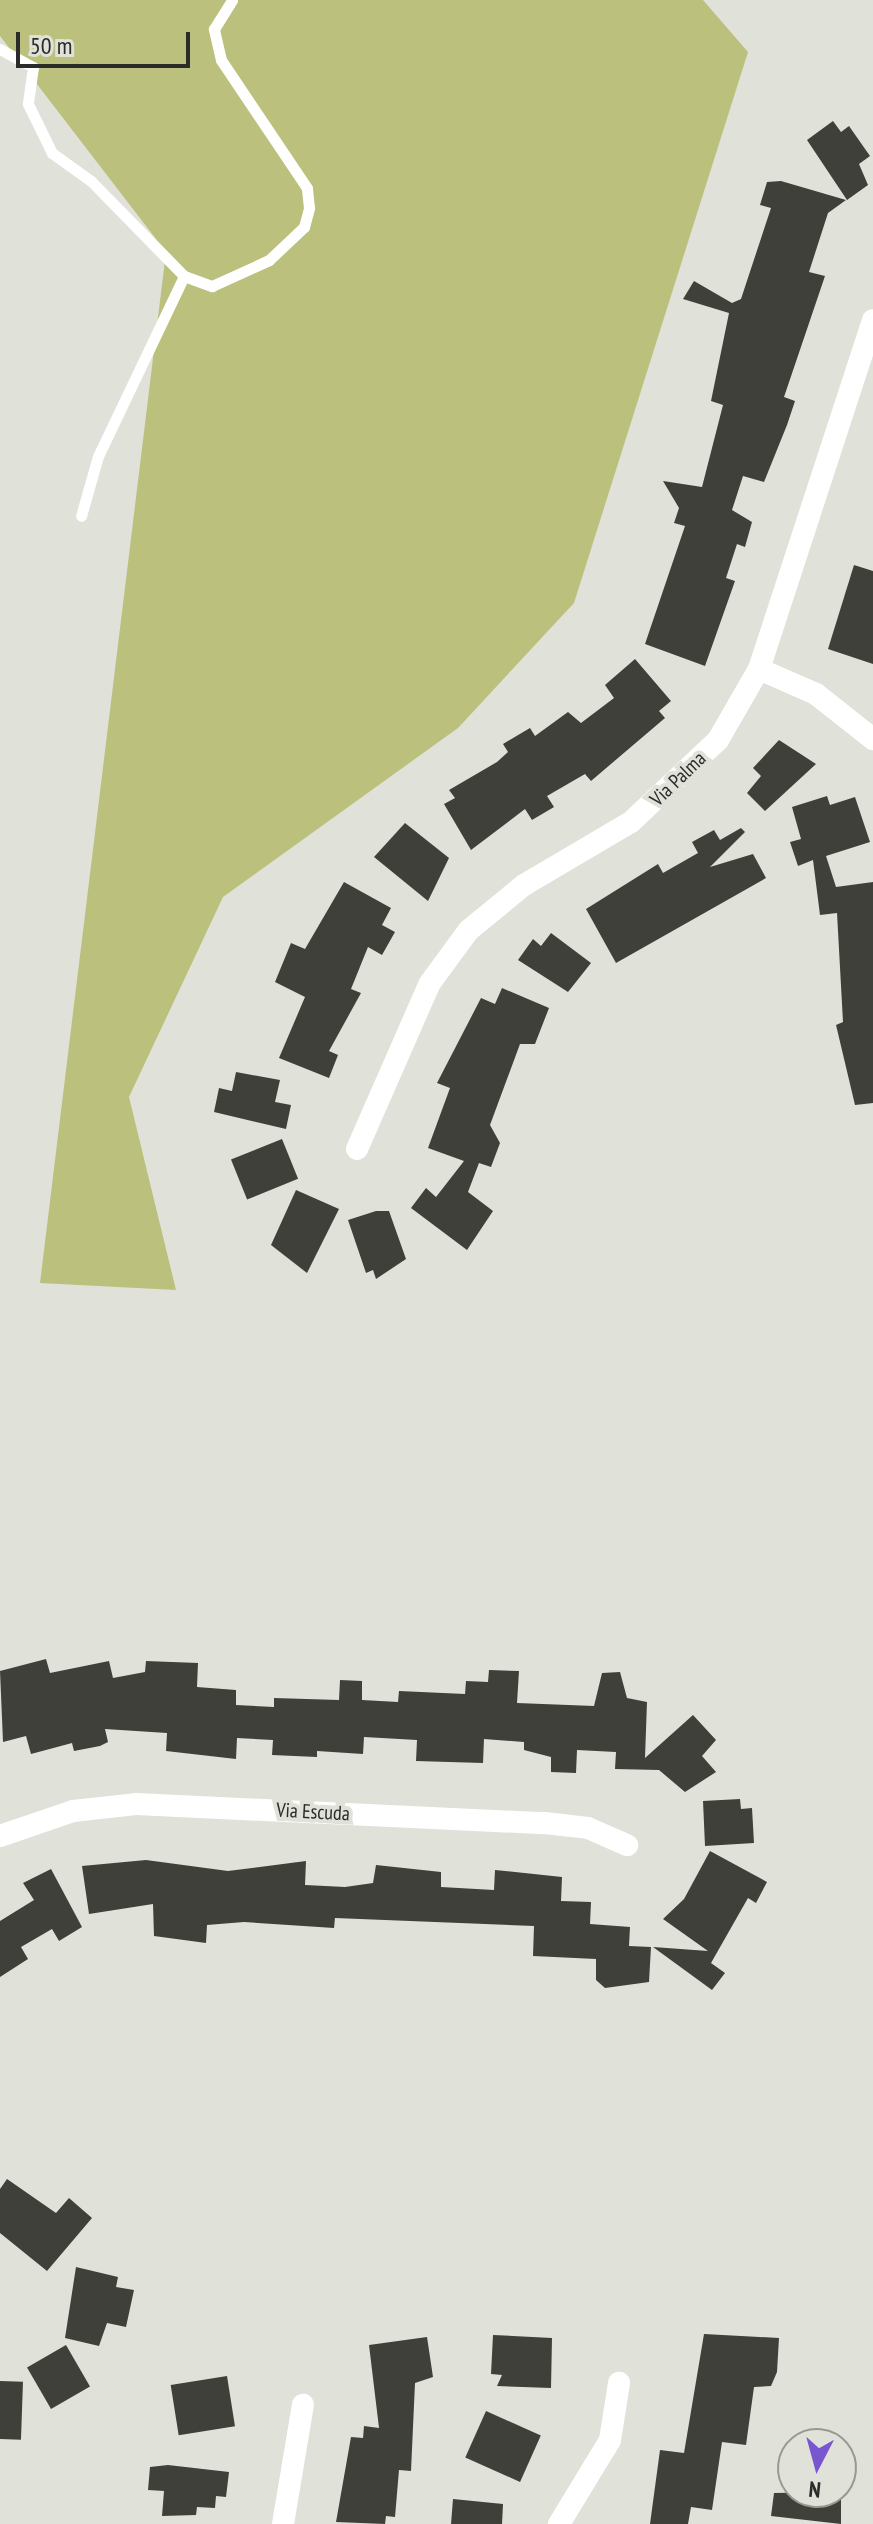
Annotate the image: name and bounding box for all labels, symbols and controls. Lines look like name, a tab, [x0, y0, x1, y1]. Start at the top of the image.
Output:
scale bar	[20, 16, 194, 66]
text: 50 m	[30, 30, 72, 61]
street label: Via Palma	[645, 747, 711, 811]
street label: Via Escuda	[276, 1798, 350, 1826]
north arrow	[777, 2428, 857, 2508]
text: N	[807, 2475, 822, 2504]

